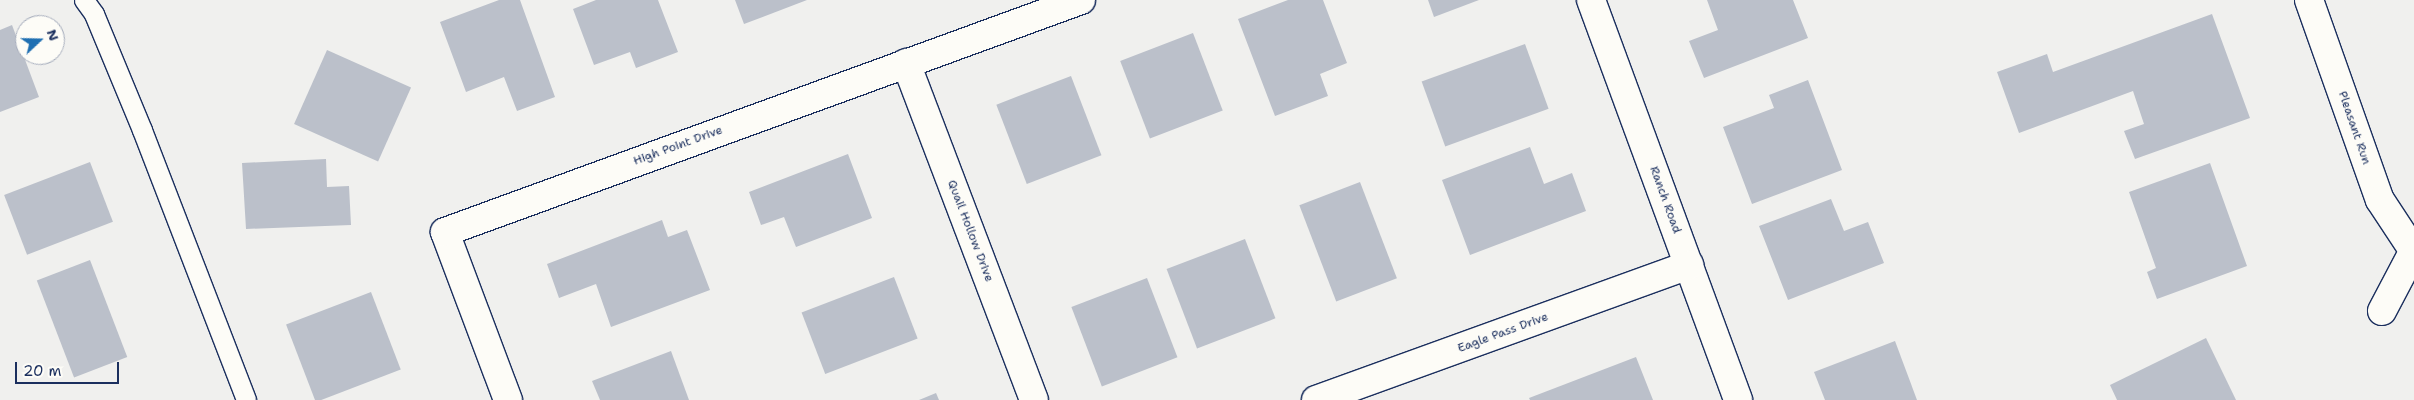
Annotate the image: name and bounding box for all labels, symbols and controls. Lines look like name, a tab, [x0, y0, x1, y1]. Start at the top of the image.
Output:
north arrow	[15, 15, 65, 65]
text: N	[43, 27, 63, 43]
street label: Pleasant Run	[2335, 89, 2373, 167]
street label: High Point Drive	[631, 123, 725, 169]
street label: Ranch Road	[1646, 164, 1684, 236]
street label: Quail Hollow Drive	[944, 178, 996, 284]
street label: Eagle Pass Drive	[1456, 310, 1550, 356]
scale bar	[18, 352, 121, 384]
text: 20 m	[23, 361, 62, 381]

